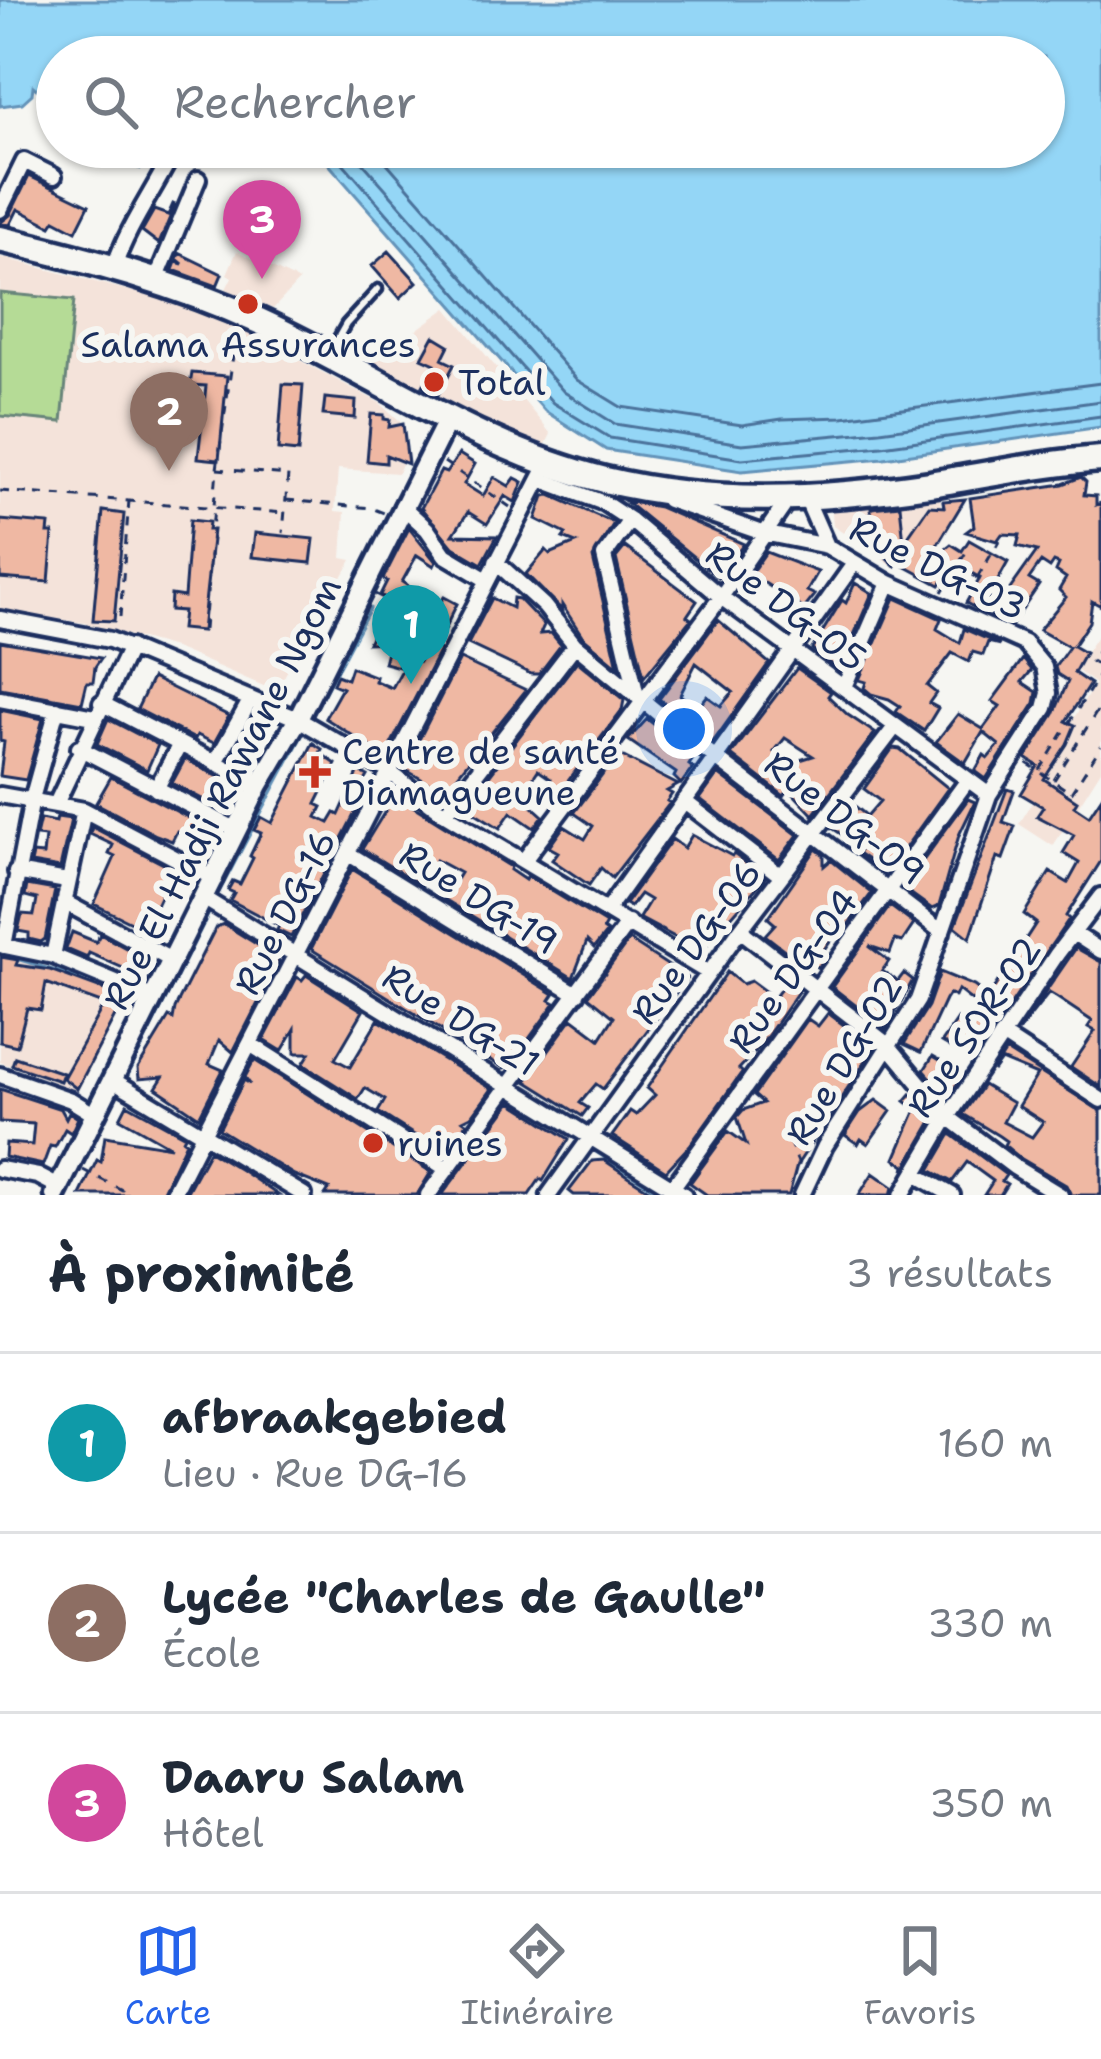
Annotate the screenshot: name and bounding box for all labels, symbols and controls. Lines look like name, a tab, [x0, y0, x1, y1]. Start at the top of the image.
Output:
search box	[36, 36, 1065, 168]
icon: search	[78, 69, 144, 135]
text: Rechercher	[174, 72, 417, 132]
pin: 3	[223, 180, 301, 279]
marker: Salama Assurances	[235, 291, 261, 317]
place label: Salama Assurances	[80, 320, 416, 369]
place label: Total	[458, 358, 546, 407]
marker: Total	[421, 369, 447, 395]
pin: 2	[130, 372, 208, 471]
street label: Rue DG-03	[841, 504, 1035, 632]
street label: Rue DG-05	[696, 529, 876, 683]
street label: Rue El Hadji Rawane Ngom	[91, 568, 353, 1018]
pin: 1	[372, 585, 450, 684]
your location	[654, 699, 714, 759]
place label: Centre de santé Diamagueune	[342, 727, 620, 817]
street label: Rue DG-09	[754, 740, 936, 896]
marker: Centre de santé Diamagueune	[299, 756, 331, 788]
street label: Rue DG-16	[223, 821, 347, 1003]
street label: Rue DG-19	[390, 830, 568, 966]
street label: Rue DG-06	[620, 850, 772, 1034]
street label: Rue DG-04	[717, 879, 869, 1063]
street label: Rue SOR-02	[896, 927, 1052, 1127]
street label: Rue DG-21	[373, 952, 549, 1088]
street label: Rue DG-02	[774, 966, 914, 1154]
place label: ruines	[397, 1119, 503, 1168]
marker: ruines	[360, 1130, 386, 1156]
text: À proximité	[48, 1239, 355, 1307]
text: 3 résultats	[846, 1247, 1053, 1299]
text: afbraakgebied	[162, 1387, 507, 1447]
text: 1	[78, 1417, 96, 1469]
text: 160 m	[938, 1417, 1053, 1469]
text: Lieu · Rue DG-16	[162, 1447, 468, 1499]
text: Lycée "Charles de Gaulle"	[162, 1567, 766, 1627]
text: 2	[73, 1597, 101, 1649]
text: 330 m	[927, 1597, 1053, 1649]
text: École	[162, 1627, 261, 1679]
text: Daaru Salam	[162, 1747, 465, 1807]
text: 3	[73, 1777, 101, 1829]
text: 350 m	[929, 1777, 1053, 1829]
text: Hôtel	[162, 1807, 263, 1859]
tab: Carte	[125, 1918, 211, 2035]
tab: Itinéraire	[461, 1918, 614, 2035]
tab: Favoris	[864, 1918, 976, 2035]

